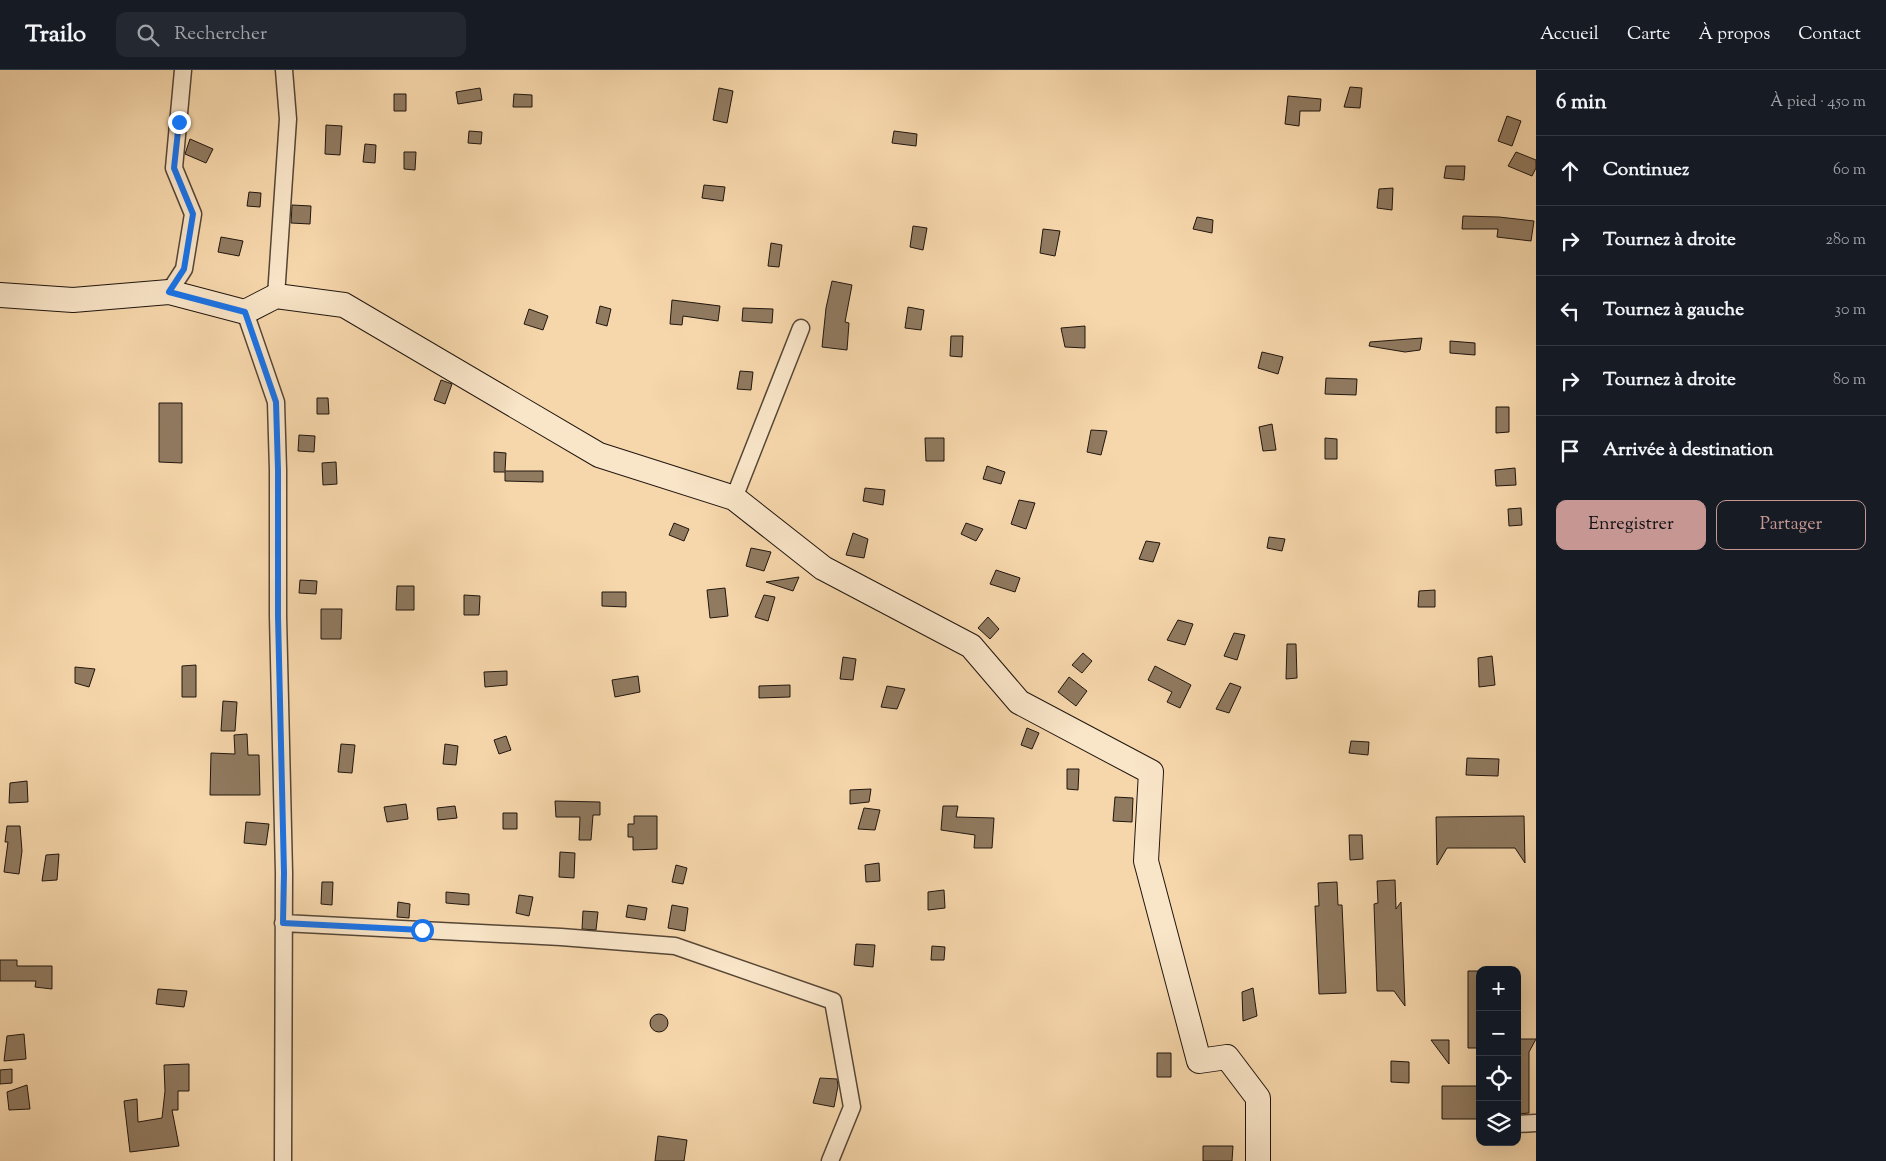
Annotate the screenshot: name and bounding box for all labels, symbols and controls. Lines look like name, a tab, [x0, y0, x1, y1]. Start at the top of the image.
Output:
search box	[116, 12, 466, 57]
text: Trailo	[25, 18, 86, 52]
icon: search	[134, 21, 162, 49]
text: Rechercher	[174, 21, 267, 48]
text: Accueil	[1540, 22, 1599, 48]
text: Carte	[1627, 22, 1671, 48]
text: À propos	[1699, 22, 1770, 48]
text: Contact	[1798, 22, 1861, 48]
text: 6 min	[1556, 88, 1607, 118]
text: À pied · 450 m	[1770, 91, 1866, 114]
route end	[168, 111, 191, 134]
icon: ahead	[1556, 157, 1584, 185]
text: Continuez	[1603, 157, 1689, 184]
text: 60 m	[1833, 159, 1866, 182]
icon: right	[1556, 227, 1584, 255]
text: Tournez à droite	[1603, 227, 1736, 254]
text: 280 m	[1825, 229, 1866, 252]
icon: left	[1556, 297, 1584, 325]
text: Tournez à gauche	[1603, 297, 1744, 324]
text: 30 m	[1835, 299, 1866, 322]
icon: right	[1556, 367, 1584, 395]
text: Tournez à droite	[1603, 367, 1736, 394]
text: 80 m	[1833, 369, 1866, 392]
icon: arrive	[1556, 437, 1584, 465]
text: Arrivée à destination	[1603, 437, 1774, 464]
button: Enregistrer	[1556, 500, 1706, 550]
button: Partager	[1716, 500, 1866, 550]
route start	[411, 919, 434, 942]
map controls	[1476, 966, 1521, 1146]
button: +	[1476, 966, 1521, 1011]
button: −	[1476, 1011, 1521, 1056]
button: locate	[1476, 1056, 1521, 1101]
button: layers	[1476, 1101, 1521, 1146]

